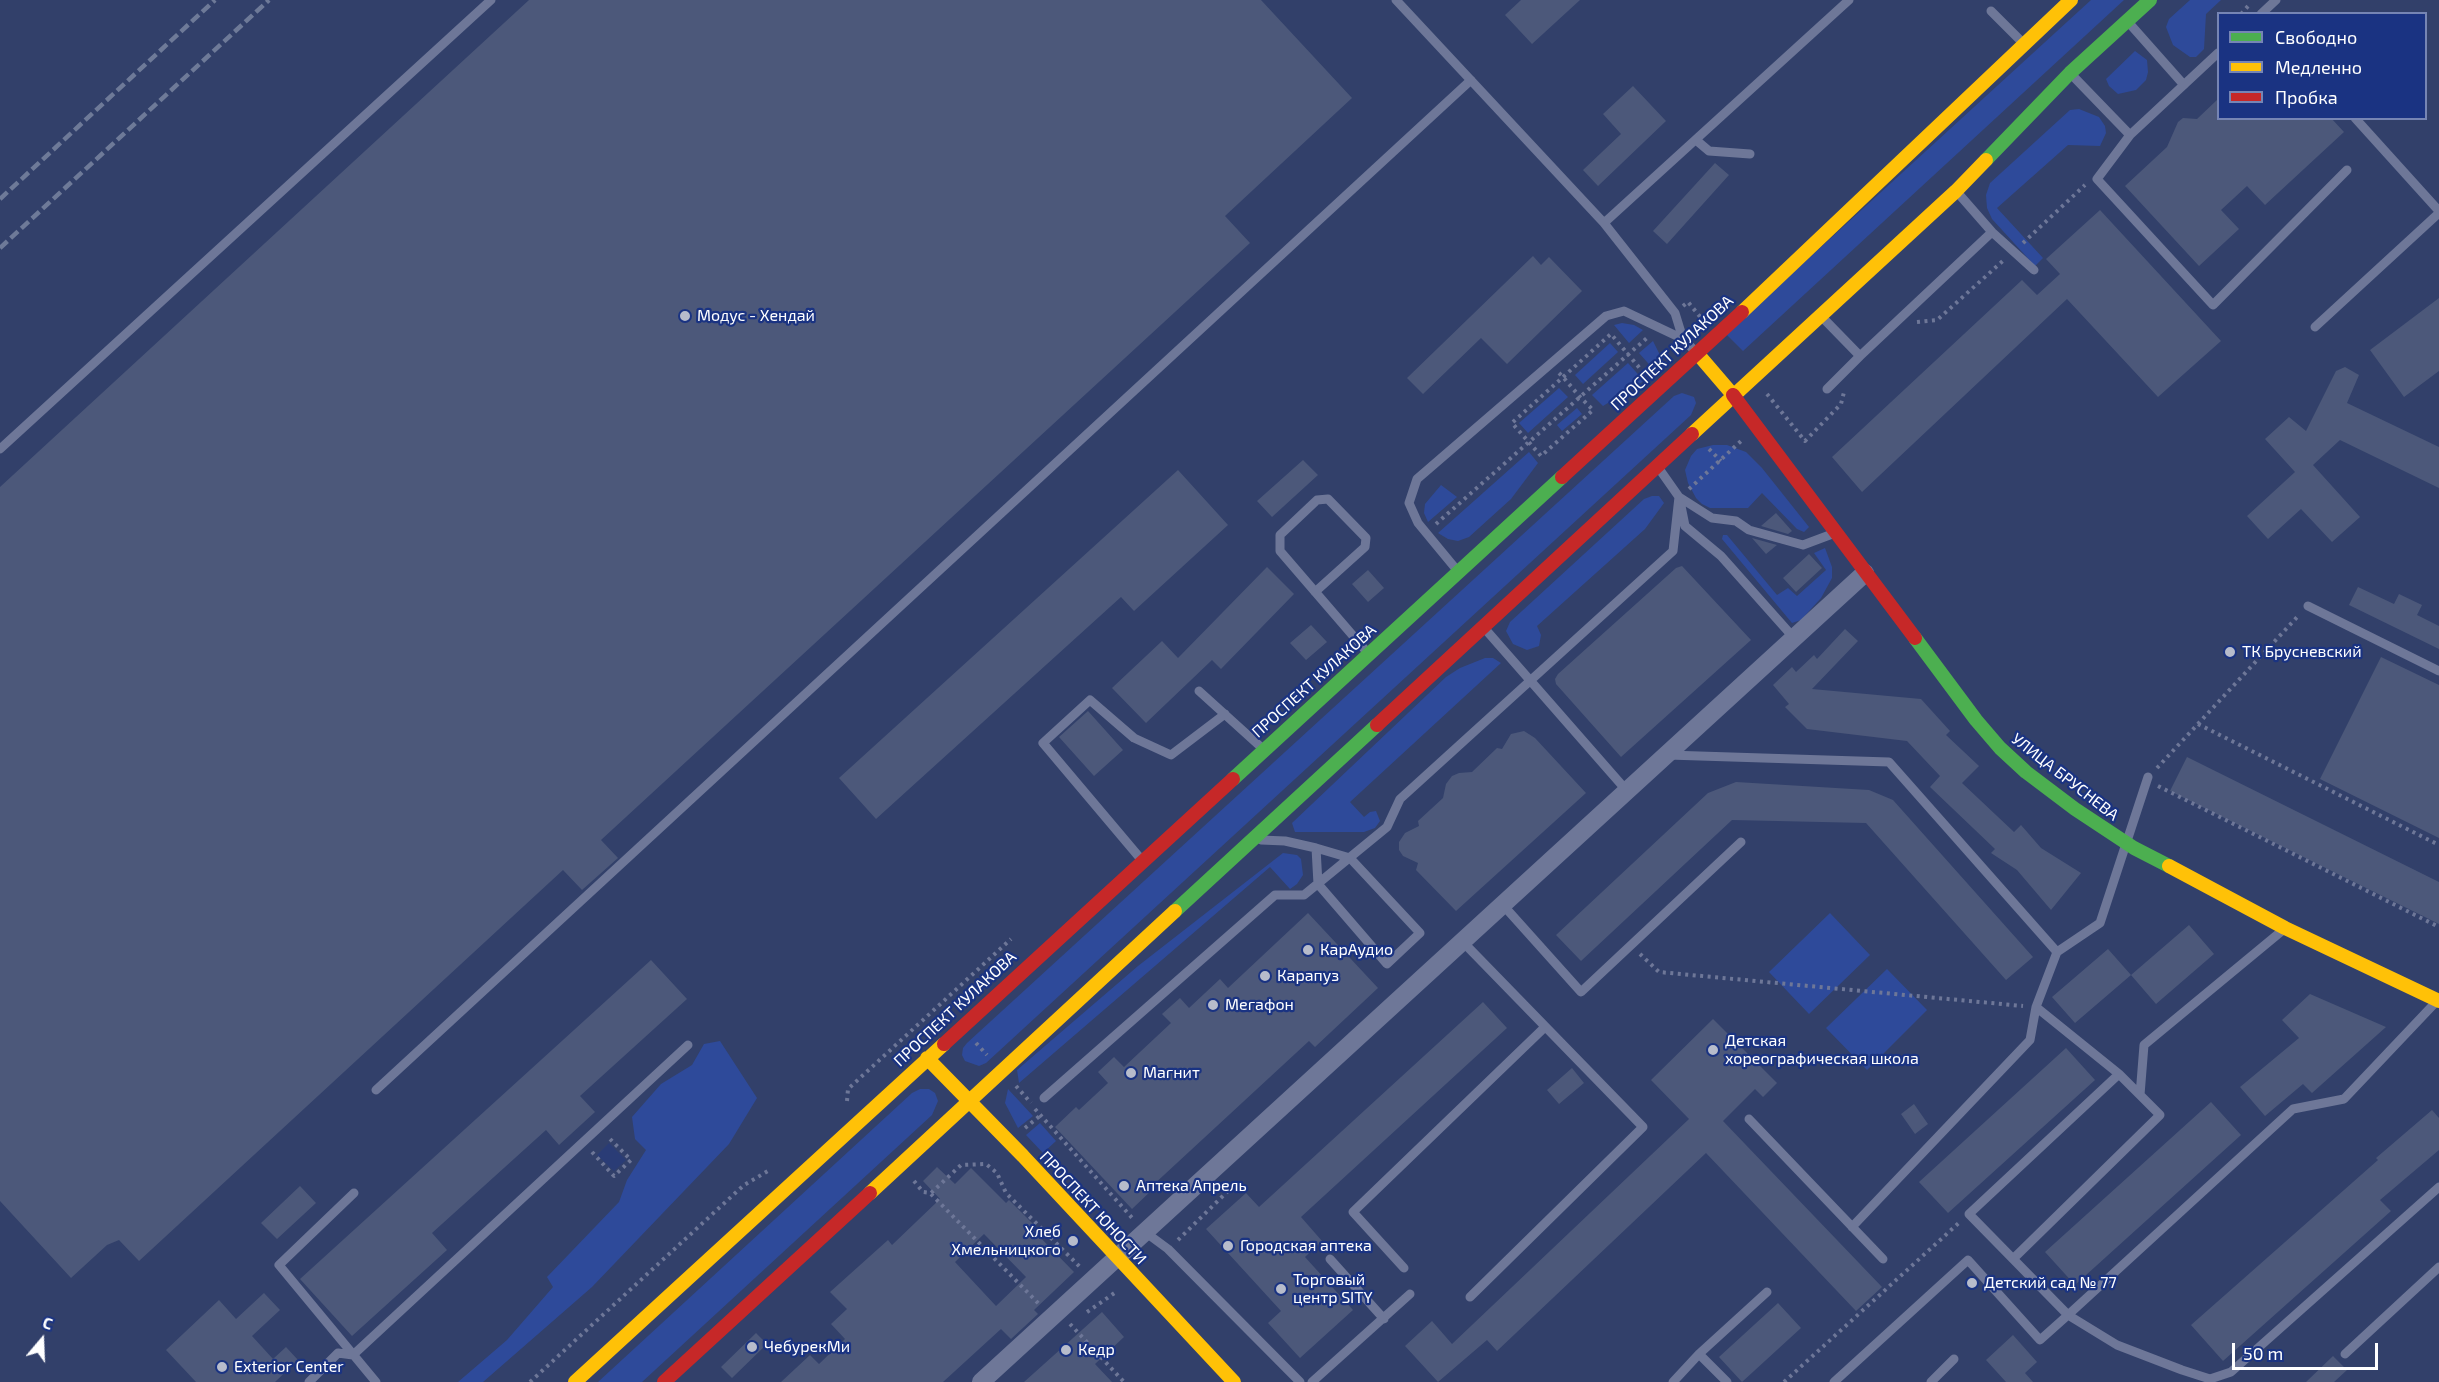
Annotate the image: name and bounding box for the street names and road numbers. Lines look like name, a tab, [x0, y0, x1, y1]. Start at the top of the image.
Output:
street label: ПРОСПЕКТ КУЛАКОВА	[1607, 291, 1737, 415]
street label: ПРОСПЕКТ КУЛАКОВА	[1248, 620, 1380, 742]
street label: УЛИЦА БРУСНЕВА	[2008, 729, 2122, 825]
street label: ПРОСПЕКТ КУЛАКОВА	[890, 947, 1020, 1071]
street label: ПРОСПЕКТ ЮНОСТИ	[1036, 1147, 1150, 1269]

